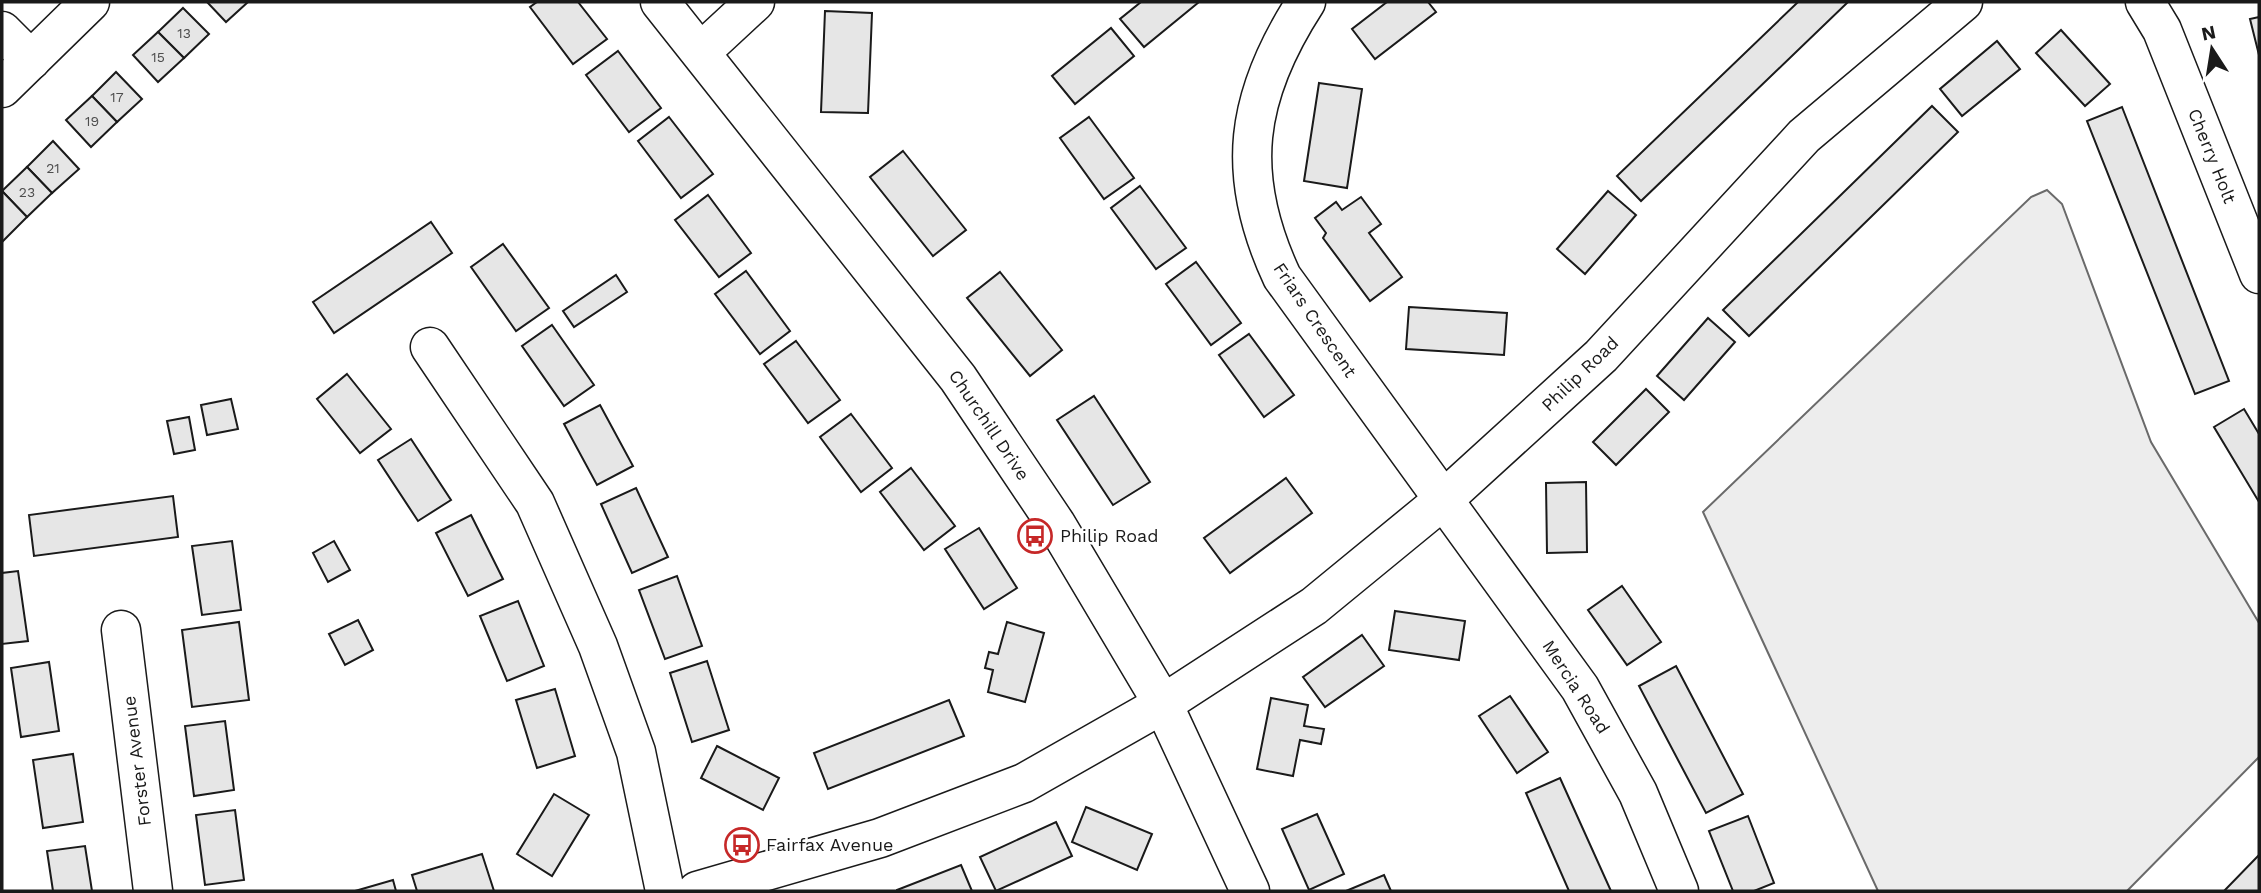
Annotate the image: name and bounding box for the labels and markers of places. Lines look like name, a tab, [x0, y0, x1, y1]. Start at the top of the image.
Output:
bus stop icon: Philip Road	[1016, 517, 1054, 555]
place label: Philip Road	[1060, 525, 1159, 546]
bus stop icon: Fairfax Avenue	[723, 826, 761, 864]
place label: Fairfax Avenue	[766, 834, 893, 855]

